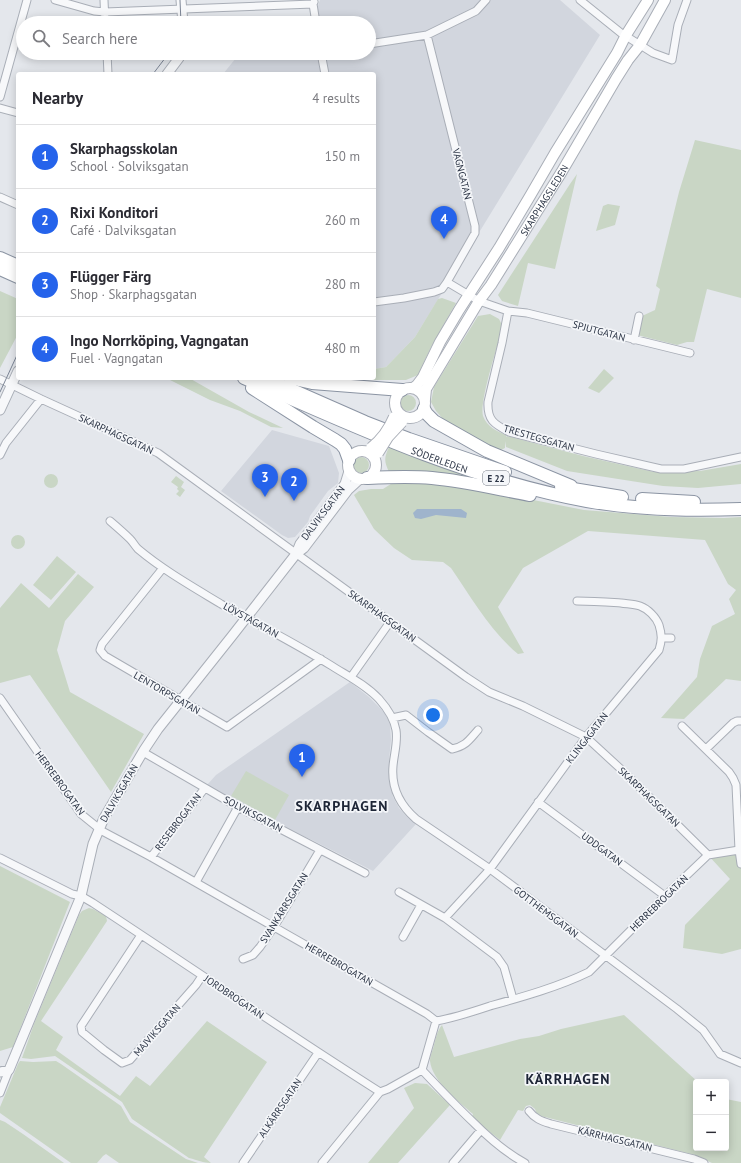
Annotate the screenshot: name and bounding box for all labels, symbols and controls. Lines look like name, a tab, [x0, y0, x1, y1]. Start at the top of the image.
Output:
search box	[16, 16, 376, 60]
icon: search	[30, 27, 52, 49]
text: Search here	[62, 29, 138, 48]
text: Nearby	[32, 87, 83, 109]
text: 4 results	[312, 90, 360, 107]
text: Skarphagsskolan	[70, 139, 178, 158]
street label: VAGNGATAN	[449, 146, 475, 201]
text: 1	[41, 148, 49, 165]
text: 150 m	[325, 148, 360, 165]
text: School · Solviksgatan	[70, 158, 189, 175]
street label: SKARPHAGSLEDEN	[517, 162, 571, 238]
text: Rixi Konditori	[70, 203, 158, 222]
pin: 4	[431, 206, 457, 239]
text: 2	[41, 212, 49, 229]
text: 260 m	[325, 212, 360, 229]
text: Café · Dalviksgatan	[70, 222, 176, 239]
text: Flügger Färg	[70, 267, 151, 286]
text: 3	[41, 276, 49, 293]
text: 280 m	[325, 276, 360, 293]
text: Shop · Skarphagsgatan	[70, 286, 197, 303]
street label: SPJUTGATAN	[571, 318, 627, 344]
text: Ingo Norrköping, Vagngatan	[70, 331, 249, 350]
text: 4	[41, 340, 49, 357]
text: 480 m	[325, 340, 360, 357]
text: Fuel · Vagngatan	[70, 350, 163, 367]
street label: SKARPHAGSGATAN	[77, 411, 155, 457]
street label: TRESTEGSGATAN	[502, 422, 576, 454]
street label: SÖDERLEDEN	[409, 443, 470, 476]
pin: 3	[252, 464, 278, 497]
pin: 2	[281, 468, 307, 501]
road number: E 22	[483, 471, 509, 485]
street label: DALVIKSGATAN	[298, 483, 348, 543]
street label: SKARPHAGSGATAN	[345, 587, 419, 645]
street label: LÖVSTAGATAN	[221, 599, 281, 641]
street label: LENTORPSGATAN	[131, 669, 203, 717]
your location	[423, 705, 443, 725]
street label: KLINGAGATAN	[563, 710, 611, 766]
pin: 1	[289, 744, 315, 777]
street label: HERREBROGATAN	[32, 748, 88, 818]
street label: DALVIKSGATAN	[97, 762, 141, 824]
street label: SKARPHAGSGATAN	[615, 764, 683, 830]
street label: RESEBROGATAN	[152, 791, 204, 853]
street label: SOLVIKSGATAN	[221, 793, 285, 835]
district label: SKARPHAGEN	[296, 797, 388, 815]
street label: UDDGATAN	[579, 829, 625, 869]
street label: SVANKÄRRSGATAN	[257, 870, 311, 946]
street label: HERREBROGATAN	[627, 872, 691, 934]
street label: GOTTHEMSGATAN	[511, 883, 581, 941]
street label: HERREBROGATAN	[303, 939, 375, 989]
street label: JORDBROGATAN	[201, 972, 266, 1022]
street label: MAJVIKSGATAN	[131, 1001, 183, 1059]
district label: KÄRRHAGEN	[526, 1070, 610, 1088]
street label: ALKÄRRSGATAN	[255, 1076, 305, 1140]
map controls	[693, 1079, 729, 1151]
button: +	[693, 1079, 729, 1115]
button: −	[693, 1115, 729, 1151]
street label: KÄRRHAGSGATAN	[577, 1123, 653, 1155]

